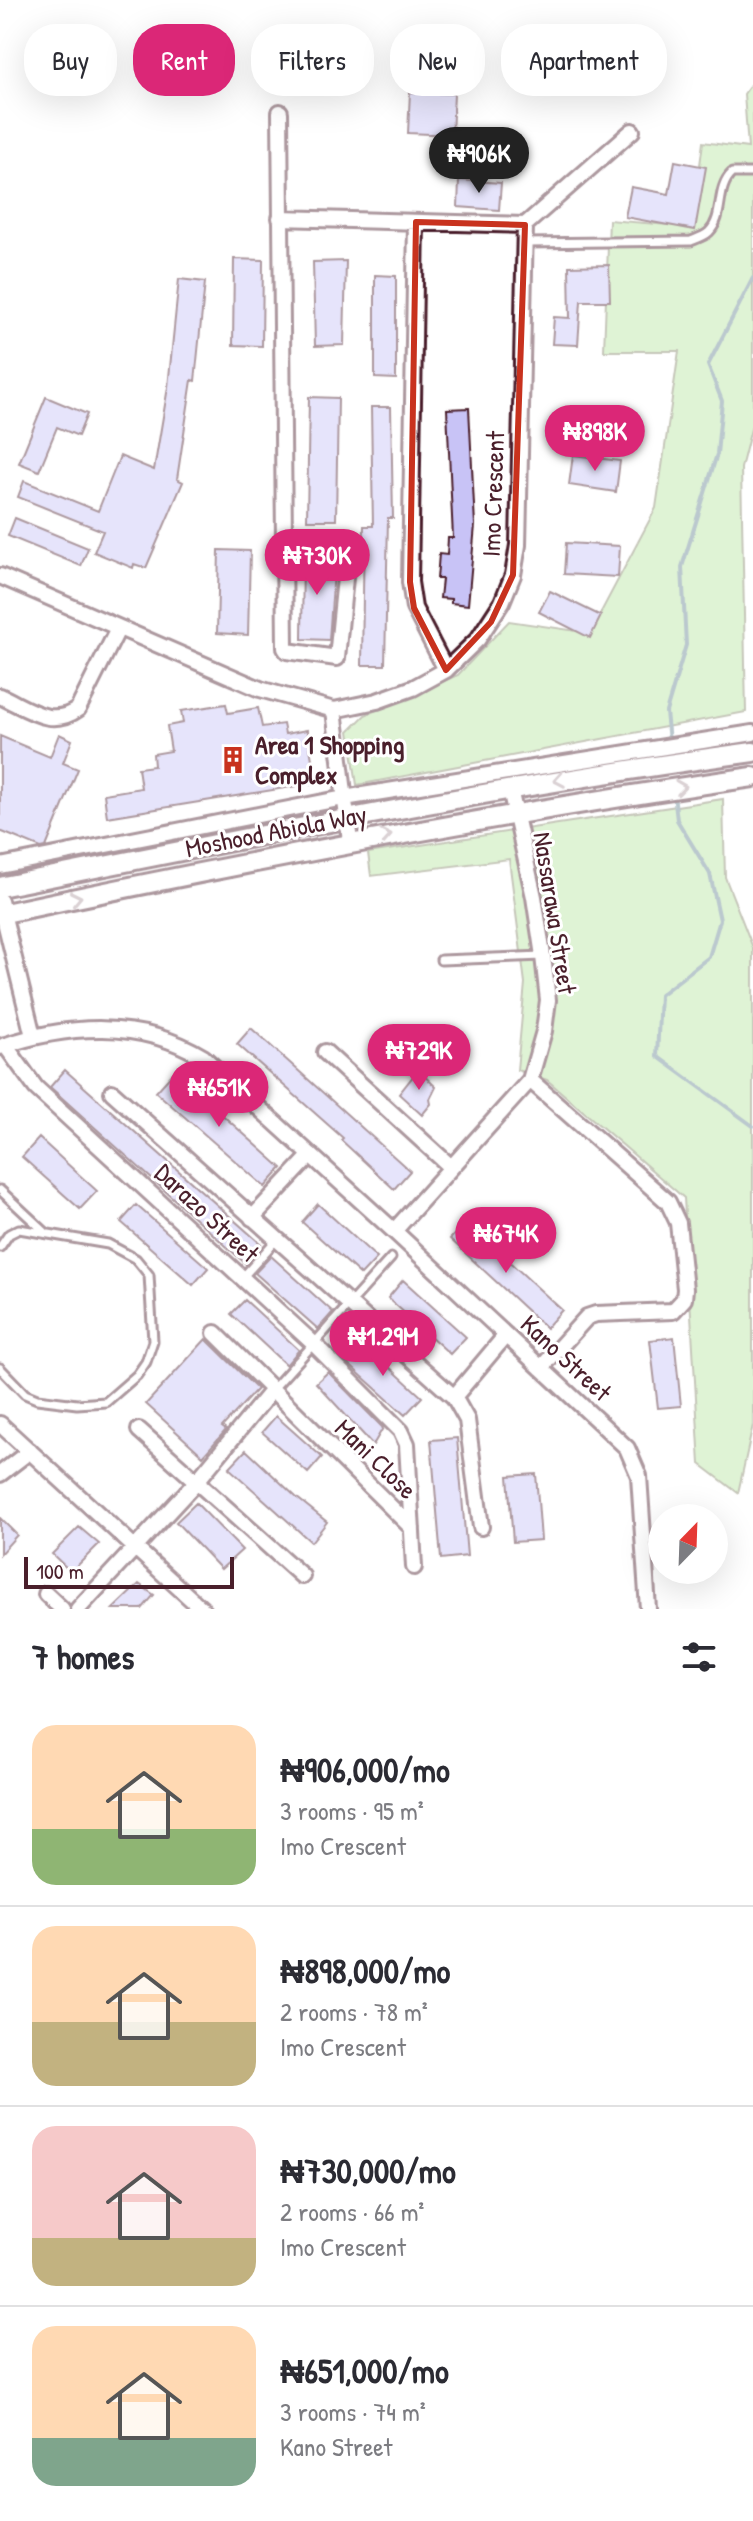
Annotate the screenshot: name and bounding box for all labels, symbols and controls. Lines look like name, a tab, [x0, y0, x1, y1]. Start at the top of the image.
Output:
chip: Buy	[24, 24, 117, 96]
chip: Rent	[133, 24, 235, 96]
chip: Filters	[251, 24, 374, 96]
chip: New	[390, 24, 485, 96]
chip: Apartment	[501, 24, 667, 96]
pin: ₦906K	[423, 127, 535, 195]
text: ₦906K	[447, 135, 511, 170]
pin: ₦898K	[539, 405, 651, 473]
text: ₦898K	[563, 413, 627, 448]
street label: Imo Crescent	[473, 429, 512, 558]
pin: ₦730K	[261, 529, 373, 597]
text: ₦730K	[283, 537, 351, 572]
place label: Area 1 Shopping Complex	[255, 727, 405, 793]
building icon: Area 1 Shopping Complex	[218, 745, 248, 775]
one-way arrow	[552, 771, 566, 788]
one-way arrow	[674, 779, 688, 796]
street label: Moshood Abiola Way	[182, 796, 370, 865]
one-way arrow	[379, 828, 393, 845]
street label: Nassarawa Street	[525, 830, 586, 997]
one-way arrow	[69, 890, 83, 907]
pin: ₦729K	[363, 1024, 475, 1092]
text: ₦729K	[386, 1032, 452, 1067]
pin: ₦651K	[163, 1061, 275, 1129]
text: ₦651K	[187, 1069, 251, 1104]
street label: Darazo Street	[148, 1155, 268, 1271]
pin: ₦674K	[450, 1207, 562, 1275]
text: ₦674K	[473, 1215, 539, 1250]
street label: Kano Street	[513, 1306, 620, 1410]
pin: ₦1.29M	[318, 1310, 448, 1378]
text: ₦1.29M	[348, 1318, 418, 1353]
street label: Mani Close	[328, 1411, 425, 1506]
north arrow	[648, 1504, 728, 1584]
map controls	[648, 1504, 728, 1584]
scale bar	[24, 1553, 234, 1589]
text: 100 m	[36, 1556, 84, 1586]
text: 7 homes	[32, 1634, 134, 1680]
icon: filters	[677, 1635, 721, 1679]
text: ₦906,000/mo	[280, 1747, 450, 1793]
icon: home	[96, 1757, 192, 1853]
text: 3 rooms · 95 m²	[280, 1793, 424, 1828]
text: Imo Crescent	[280, 1828, 406, 1863]
text: ₦898,000/mo	[280, 1948, 450, 1994]
icon: home	[96, 1958, 192, 2054]
text: 2 rooms · 78 m²	[280, 1994, 428, 2029]
text: Imo Crescent	[280, 2029, 406, 2064]
text: ₦730,000/mo	[280, 2148, 456, 2194]
icon: home	[96, 2158, 192, 2254]
text: 2 rooms · 66 m²	[280, 2194, 424, 2229]
text: Imo Crescent	[280, 2229, 406, 2264]
text: ₦651,000/mo	[280, 2348, 449, 2394]
icon: home	[96, 2358, 192, 2454]
text: 3 rooms · 74 m²	[280, 2394, 426, 2429]
text: Kano Street	[280, 2429, 393, 2464]

